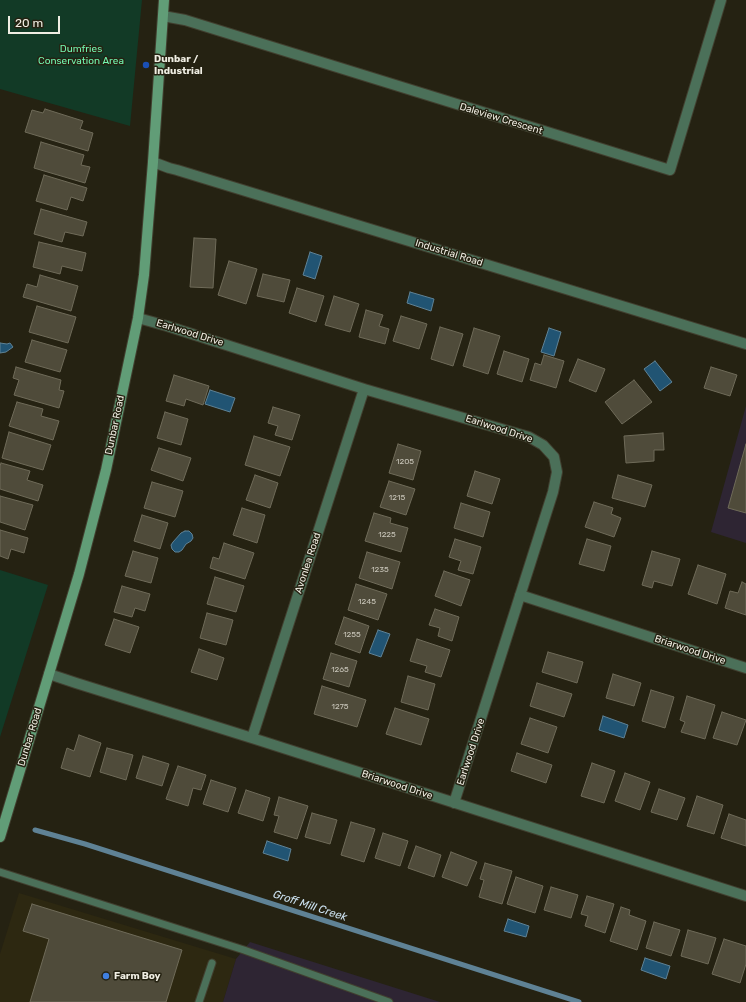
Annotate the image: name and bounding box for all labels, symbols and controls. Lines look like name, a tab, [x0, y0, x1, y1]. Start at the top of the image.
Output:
scale bar	[10, 8, 62, 34]
text: 20 m	[15, 16, 43, 30]
park label: Dumfries Conservation Area	[38, 43, 124, 66]
place label: Dunbar / Industrial	[154, 53, 203, 76]
marker: Dunbar / Industrial	[141, 60, 151, 70]
street label: Daleview Crescent	[458, 101, 544, 137]
street label: Industrial Road	[414, 237, 484, 269]
street label: Earlwood Drive	[155, 317, 225, 349]
street label: Dunbar Road	[103, 394, 127, 456]
street label: Earlwood Drive	[464, 413, 534, 445]
house number: 1205	[396, 457, 414, 467]
house number: 1215	[389, 493, 405, 503]
house number: 1225	[378, 530, 396, 540]
street label: Avonlea Road	[293, 531, 323, 595]
house number: 1235	[371, 565, 389, 575]
house number: 1245	[358, 597, 376, 607]
house number: 1255	[343, 630, 361, 640]
street label: Briarwood Drive	[653, 633, 727, 667]
house number: 1265	[331, 665, 349, 675]
house number: 1275	[332, 702, 348, 712]
street label: Dunbar Road	[15, 706, 45, 768]
street label: Earlwood Drive	[455, 717, 487, 787]
street label: Briarwood Drive	[360, 768, 434, 802]
water label: Groff Mill Creek	[271, 888, 349, 924]
place label: Farm Boy	[114, 970, 161, 982]
marker: Farm Boy	[101, 971, 111, 981]

